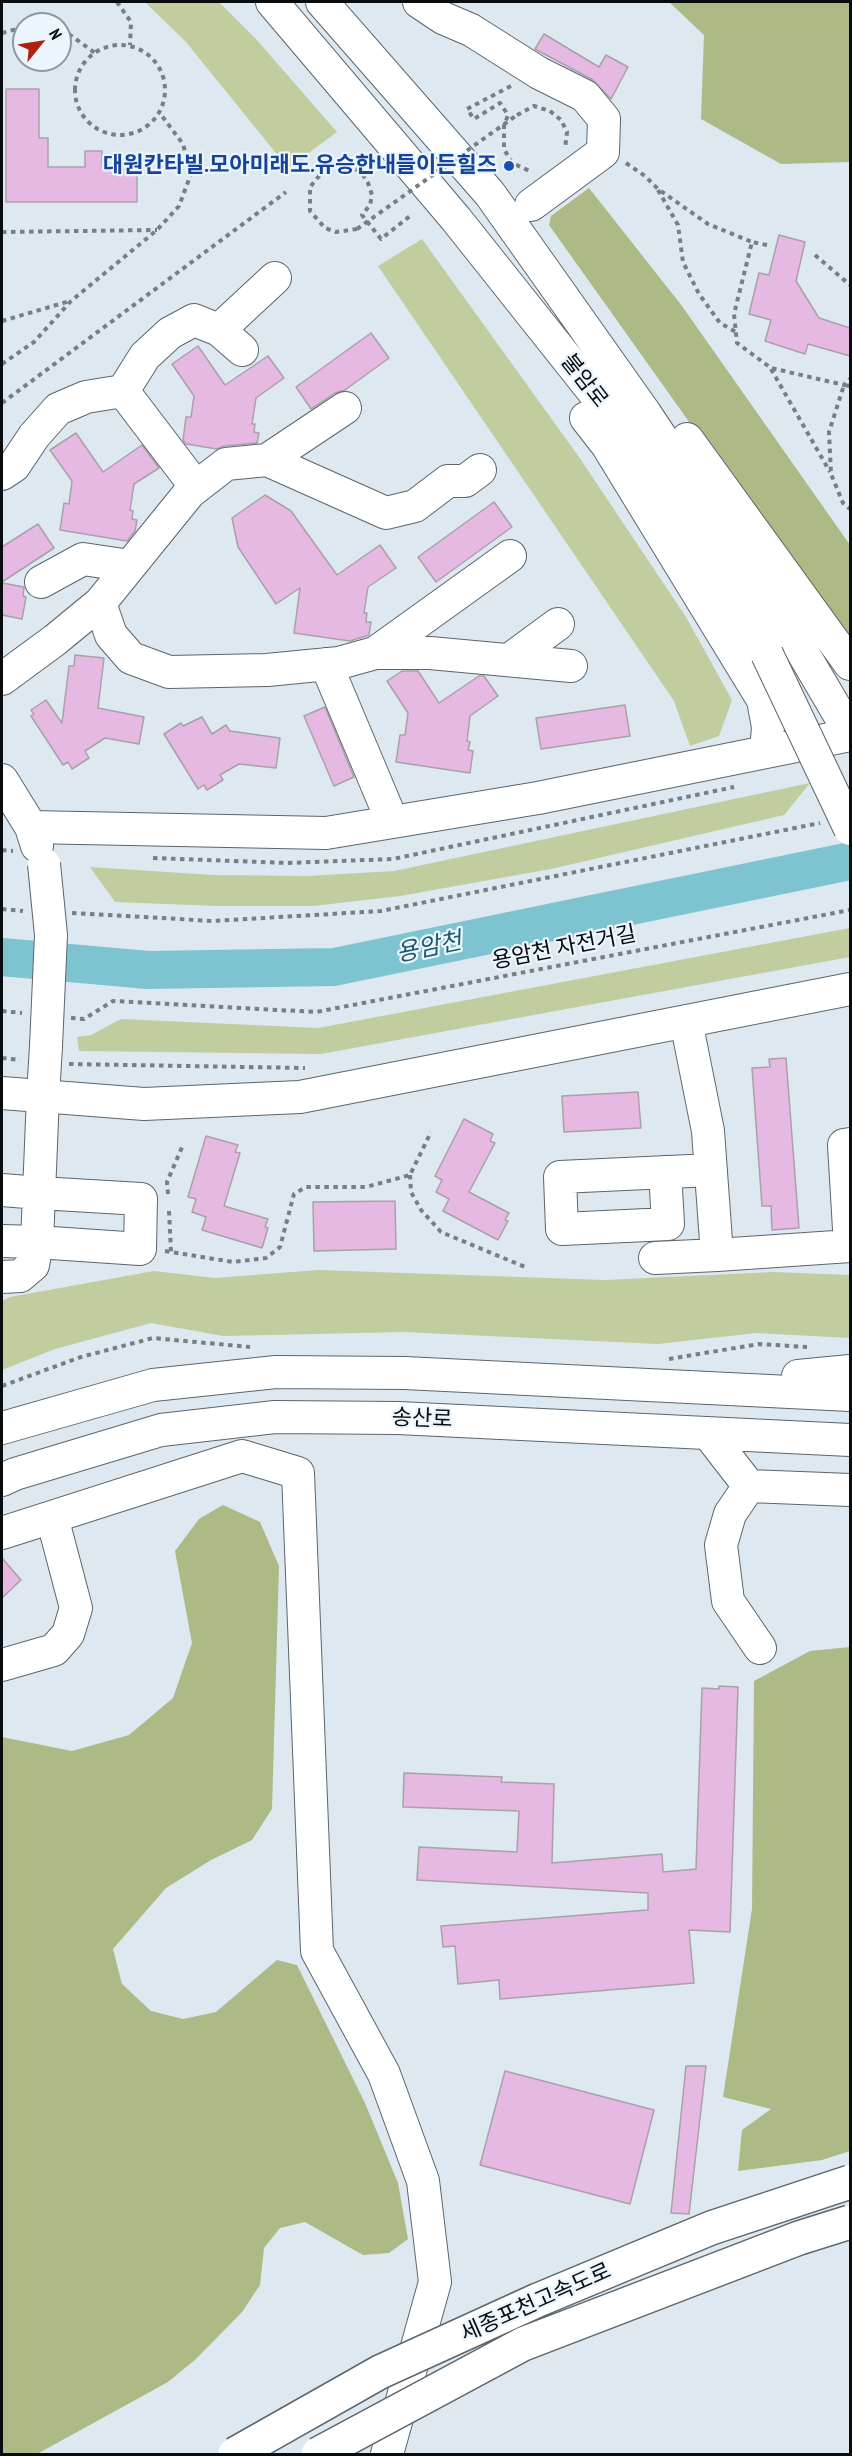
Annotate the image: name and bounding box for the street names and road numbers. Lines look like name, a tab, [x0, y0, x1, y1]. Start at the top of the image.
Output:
street label: 불암로	[555, 349, 613, 413]
street label: 용암천 자전거길	[490, 921, 638, 975]
street label: 송산로	[391, 1405, 453, 1433]
street label: 세종포천고속도로	[457, 2258, 615, 2348]

